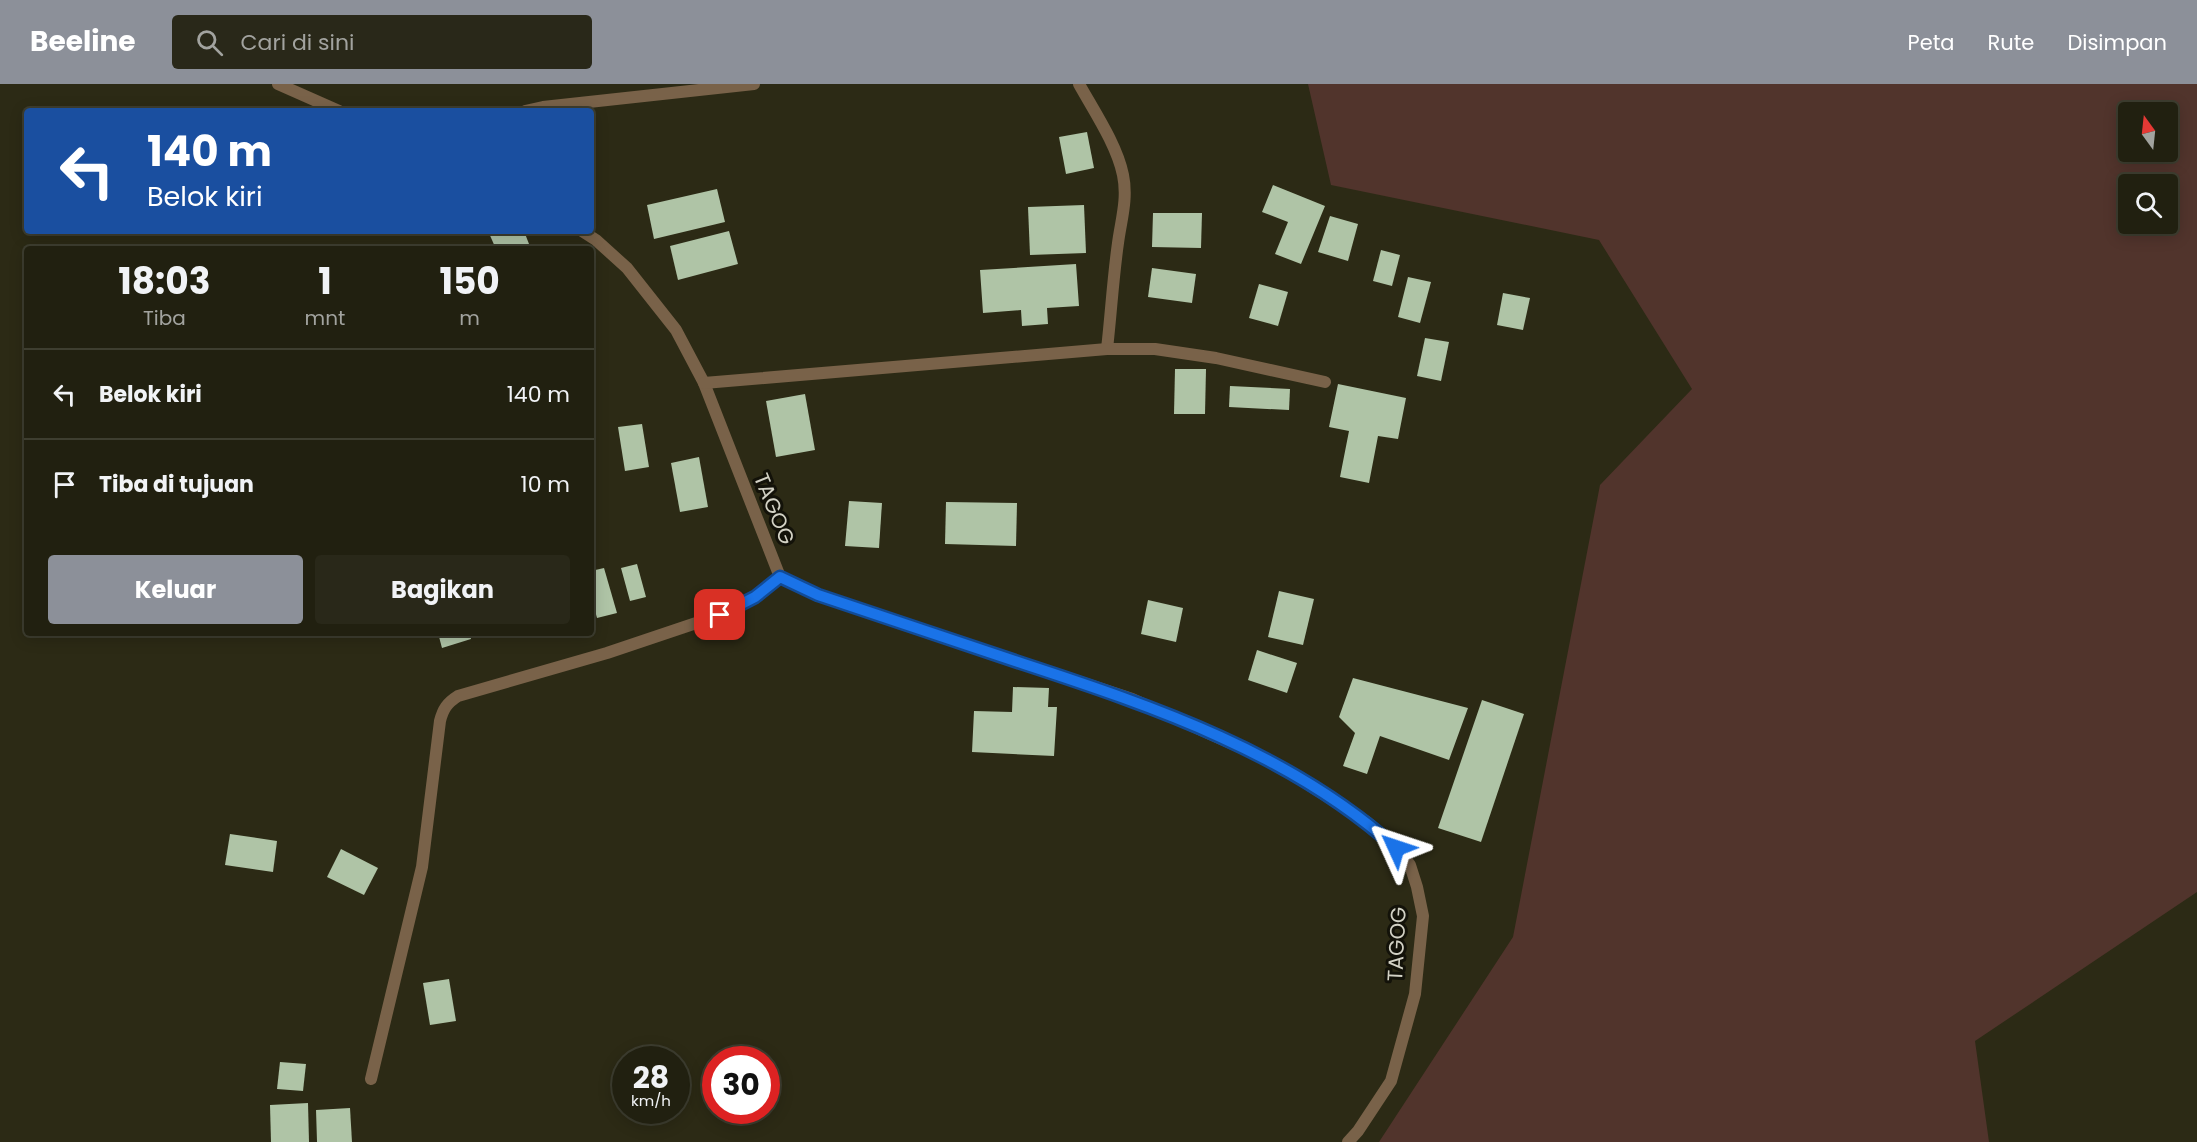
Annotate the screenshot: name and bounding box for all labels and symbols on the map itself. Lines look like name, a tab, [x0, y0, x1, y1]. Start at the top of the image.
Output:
north arrow	[2118, 102, 2178, 162]
street label: TAGOG	[747, 469, 802, 549]
pin	[694, 589, 745, 640]
position arrow	[1364, 816, 1428, 880]
street label: TAGOG	[1380, 906, 1413, 982]
speed limit sign: 30	[702, 1046, 780, 1124]

